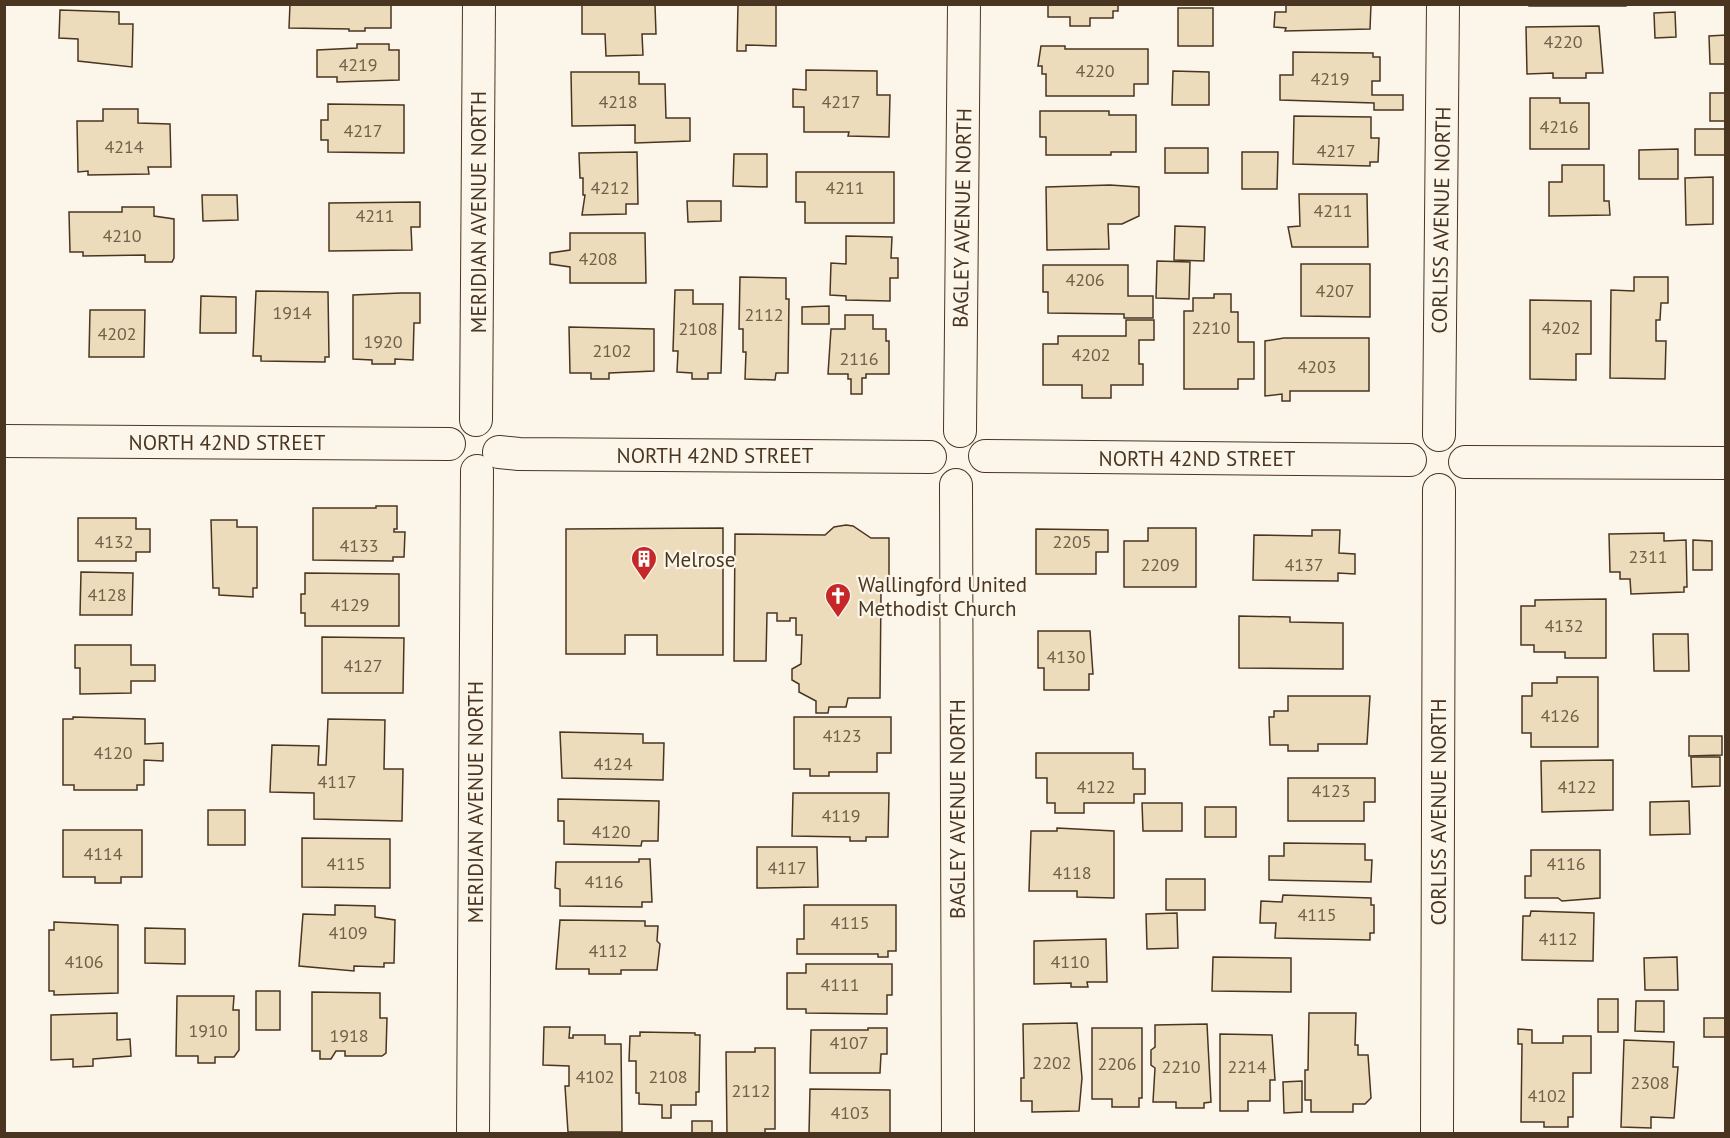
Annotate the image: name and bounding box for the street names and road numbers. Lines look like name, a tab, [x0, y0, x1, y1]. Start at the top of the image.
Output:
street label: MERIDIAN AVENUE NORTH	[465, 91, 492, 333]
street label: CORLISS AVENUE NORTH	[1426, 106, 1456, 334]
street label: BAGLEY AVENUE NORTH	[947, 108, 977, 328]
street label: NORTH 42ND STREET	[129, 429, 326, 456]
street label: NORTH 42ND STREET	[617, 442, 814, 469]
street label: NORTH 42ND STREET	[1099, 445, 1296, 472]
street label: MERIDIAN AVENUE NORTH	[462, 681, 489, 923]
street label: CORLISS AVENUE NORTH	[1425, 698, 1452, 926]
street label: BAGLEY AVENUE NORTH	[944, 699, 971, 919]

